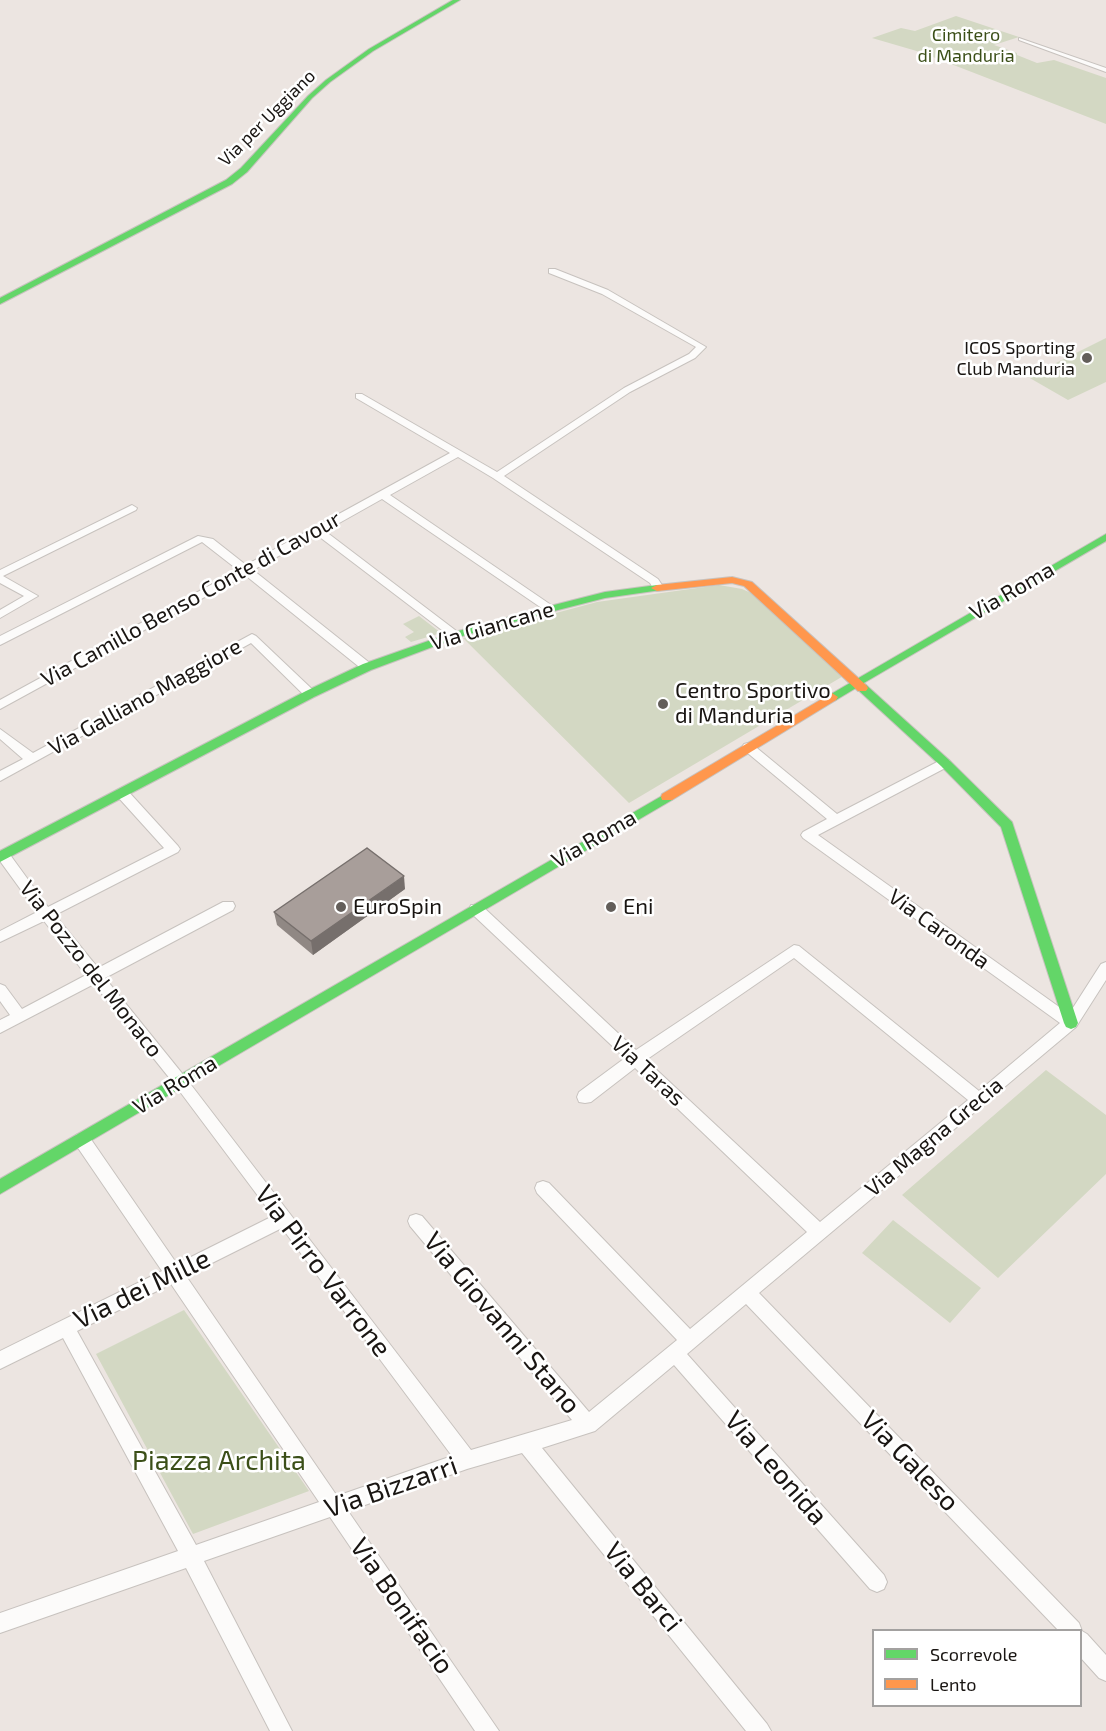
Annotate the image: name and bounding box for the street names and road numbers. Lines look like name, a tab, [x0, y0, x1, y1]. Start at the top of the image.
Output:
street label: Via per Uggiano	[214, 65, 320, 171]
street label: Via Camillo Benso Conte di Cavour	[37, 505, 345, 693]
street label: Via Roma	[965, 556, 1059, 626]
street label: Via Giancane	[427, 596, 557, 656]
street label: Via Galliano Maggiore	[44, 633, 246, 761]
street label: Via Roma	[547, 804, 641, 874]
street label: Via Pozzo del Monaco	[14, 876, 168, 1062]
street label: Via Caronda	[883, 883, 995, 975]
street label: Via Taras	[606, 1030, 690, 1112]
street label: Via Roma	[128, 1050, 222, 1120]
street label: Via Magna Grecia	[860, 1072, 1008, 1202]
street label: Via Pirro Varrone	[248, 1179, 398, 1363]
street label: Via Giovanni Stano	[417, 1226, 587, 1420]
street label: Via dei Mille	[69, 1242, 215, 1336]
street label: Via Leonida	[718, 1404, 834, 1532]
street label: Via Galeso	[854, 1404, 966, 1518]
street label: Via Bizzarri	[320, 1449, 462, 1525]
street label: Via Bonifacio	[343, 1532, 461, 1680]
street label: Via Barci	[597, 1536, 689, 1638]

